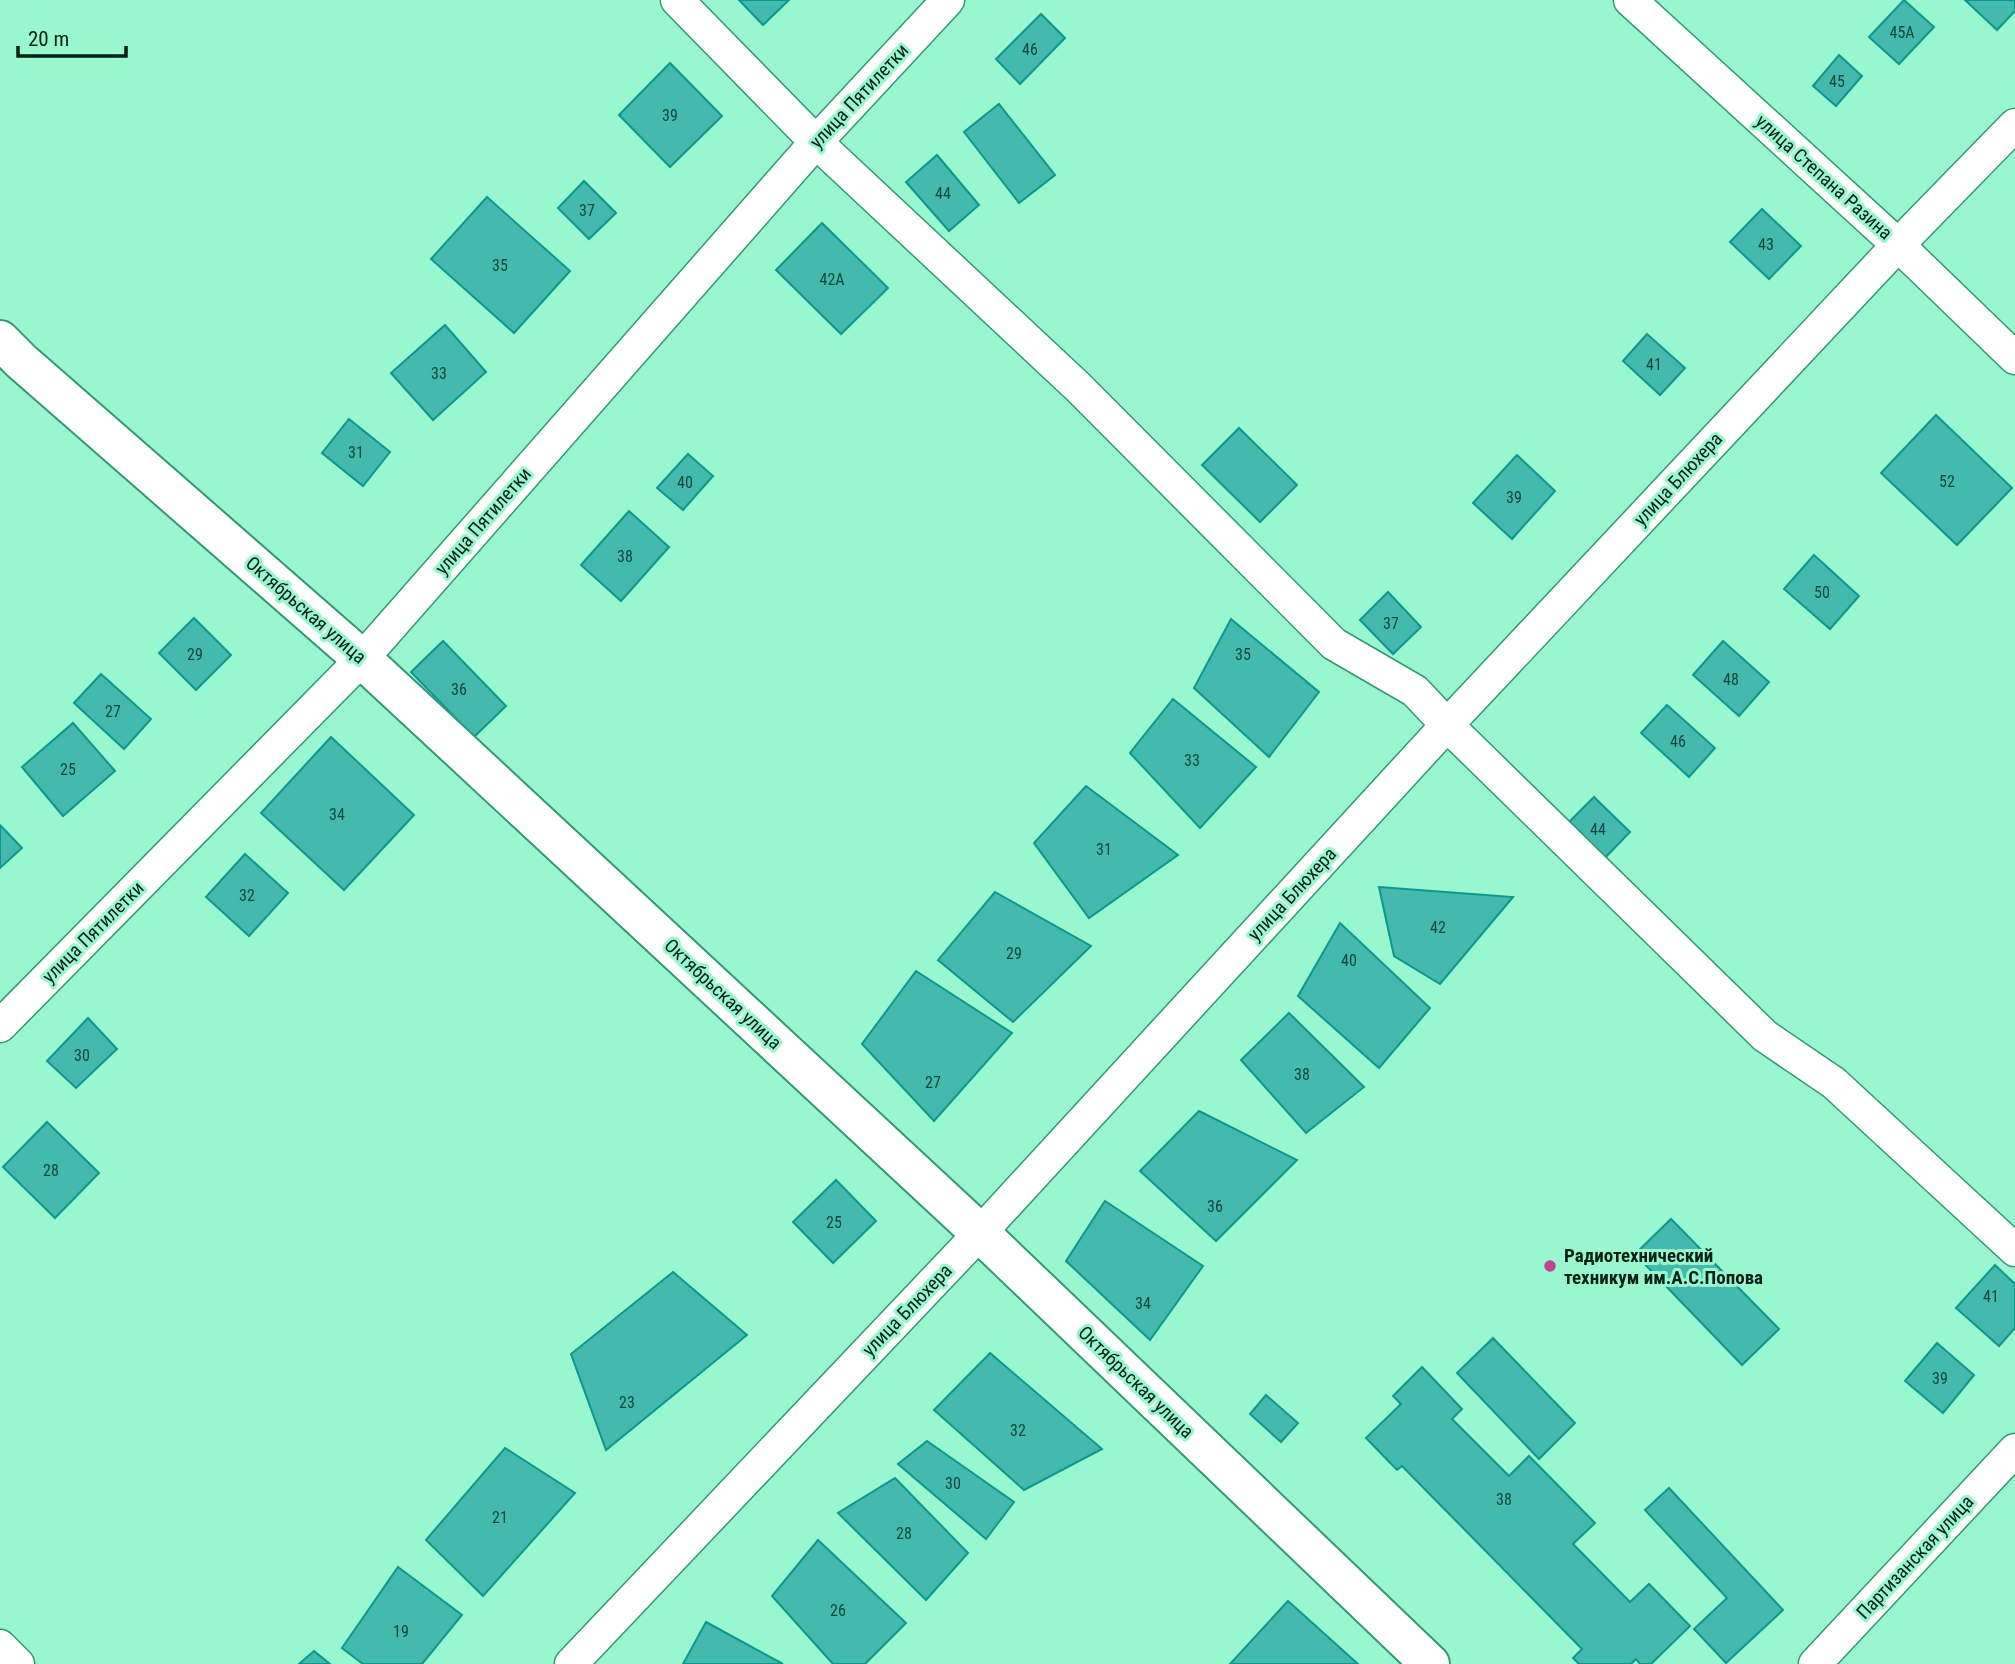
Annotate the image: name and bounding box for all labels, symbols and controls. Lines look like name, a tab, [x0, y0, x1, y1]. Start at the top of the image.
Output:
scale bar	[18, 14, 126, 58]
house number: 45А	[1889, 23, 1915, 42]
text: 20 m	[28, 27, 69, 51]
street label: улица Пятилетки	[805, 39, 913, 153]
house number: 46	[1022, 40, 1038, 59]
house number: 45	[1829, 72, 1845, 91]
house number: 39	[662, 106, 678, 125]
street label: улица Степана Разина	[1751, 110, 1897, 244]
house number: 44	[935, 184, 951, 203]
house number: 37	[579, 201, 595, 220]
house number: 43	[1758, 235, 1774, 254]
house number: 35	[492, 256, 508, 275]
house number: 42А	[819, 270, 845, 289]
house number: 41	[1646, 355, 1662, 374]
house number: 33	[431, 364, 447, 383]
street label: улица Блюхера	[1629, 428, 1727, 530]
house number: 31	[348, 443, 364, 462]
street label: улица Пятилетки	[430, 463, 536, 579]
house number: 52	[1939, 472, 1955, 491]
house number: 40	[677, 473, 693, 492]
house number: 39	[1506, 488, 1522, 507]
house number: 38	[617, 547, 633, 566]
street label: Октябрьская улица	[241, 552, 371, 668]
house number: 50	[1814, 583, 1830, 602]
house number: 37	[1383, 614, 1399, 633]
house number: 29	[187, 645, 203, 664]
house number: 35	[1235, 645, 1251, 664]
house number: 48	[1723, 670, 1739, 689]
house number: 36	[451, 680, 467, 699]
house number: 27	[105, 702, 121, 721]
house number: 46	[1670, 732, 1686, 751]
house number: 33	[1184, 751, 1200, 770]
house number: 25	[60, 760, 76, 779]
house number: 34	[329, 805, 345, 824]
house number: 44	[1590, 820, 1606, 839]
house number: 31	[1096, 840, 1112, 859]
street label: улица Блюхера	[1243, 843, 1341, 945]
street label: улица Пятилетки	[37, 876, 149, 988]
house number: 32	[239, 886, 255, 905]
house number: 42	[1430, 918, 1446, 937]
street label: Октябрьская улица	[660, 934, 786, 1054]
house number: 29	[1006, 944, 1022, 963]
house number: 40	[1341, 951, 1357, 970]
house number: 30	[74, 1046, 90, 1065]
house number: 38	[1294, 1065, 1310, 1084]
house number: 27	[925, 1073, 941, 1092]
house number: 28	[43, 1161, 59, 1180]
house number: 36	[1207, 1197, 1223, 1216]
house number: 25	[826, 1213, 842, 1232]
place label: Радиотехнический техникум им.А.С.Попова	[1564, 1244, 1763, 1289]
marker: Радиотехнический техникум им.А.С.Попова	[1542, 1258, 1558, 1274]
street label: улица Блюхера	[857, 1259, 957, 1361]
house number: 41	[1983, 1287, 1999, 1306]
house number: 34	[1135, 1294, 1151, 1313]
street label: Октябрьская улица	[1073, 1321, 1199, 1443]
house number: 39	[1932, 1369, 1948, 1388]
house number: 23	[619, 1393, 635, 1412]
house number: 32	[1010, 1421, 1026, 1440]
house number: 30	[945, 1474, 961, 1493]
house number: 38	[1496, 1490, 1512, 1509]
street label: Партизанская улица	[1852, 1490, 1978, 1624]
house number: 21	[492, 1508, 508, 1527]
house number: 28	[896, 1524, 912, 1543]
house number: 26	[830, 1601, 846, 1620]
house number: 19	[393, 1622, 409, 1641]

